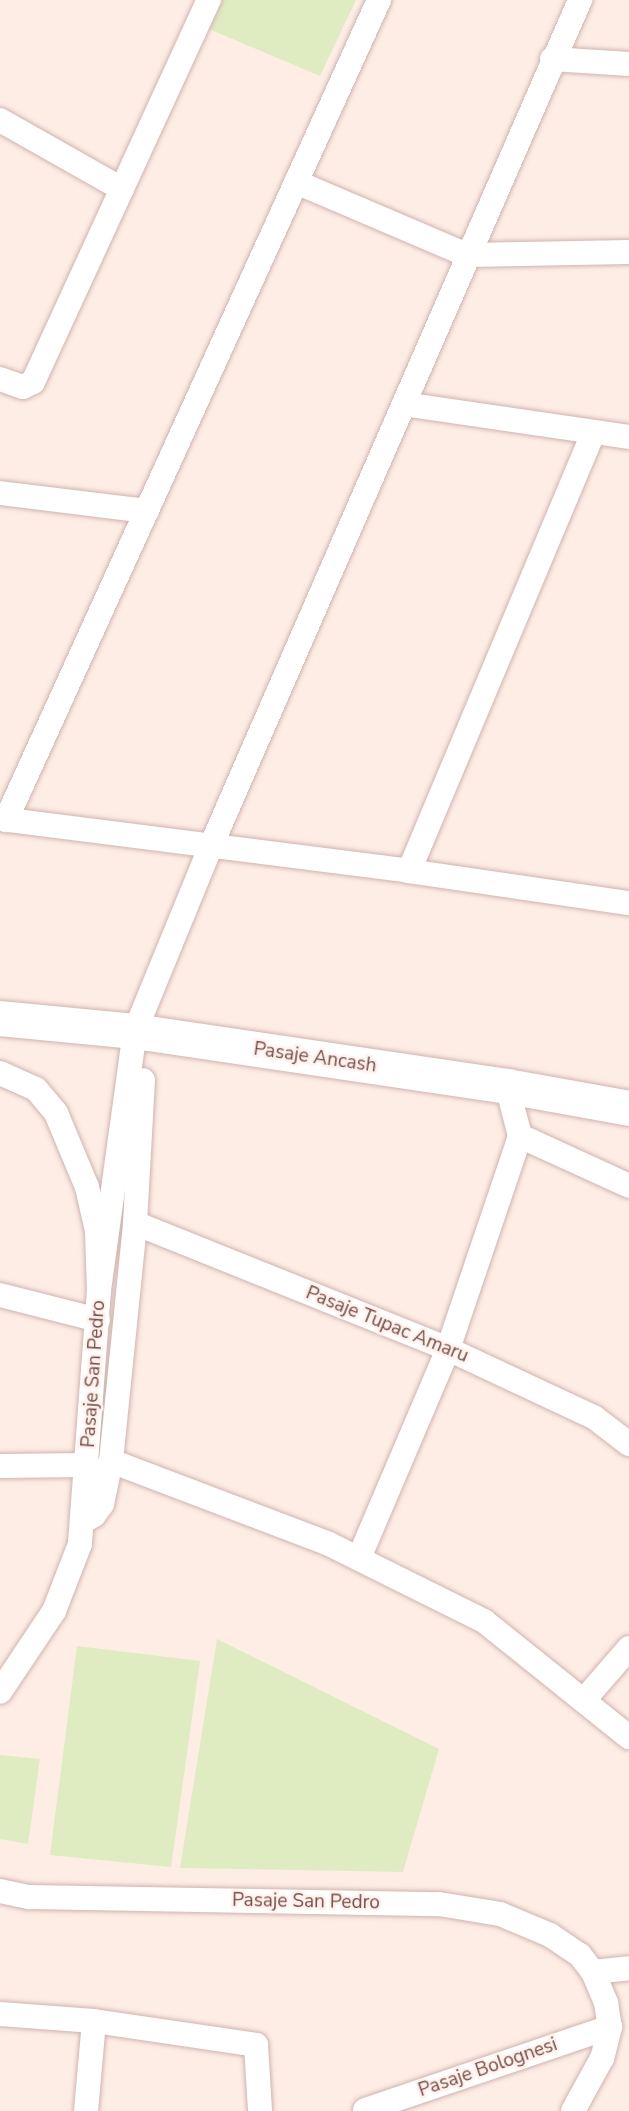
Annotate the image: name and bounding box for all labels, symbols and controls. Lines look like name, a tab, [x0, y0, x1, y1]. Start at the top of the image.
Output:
street label: Pasaje Ancash	[252, 1038, 378, 1078]
street label: Pasaje Tupac Amaru	[302, 1282, 472, 1368]
street label: Pasaje San Pedro	[77, 1299, 111, 1449]
street label: Pasaje San Pedro	[232, 1889, 380, 1915]
street label: Pasaje Bolognesi	[416, 2034, 560, 2102]

